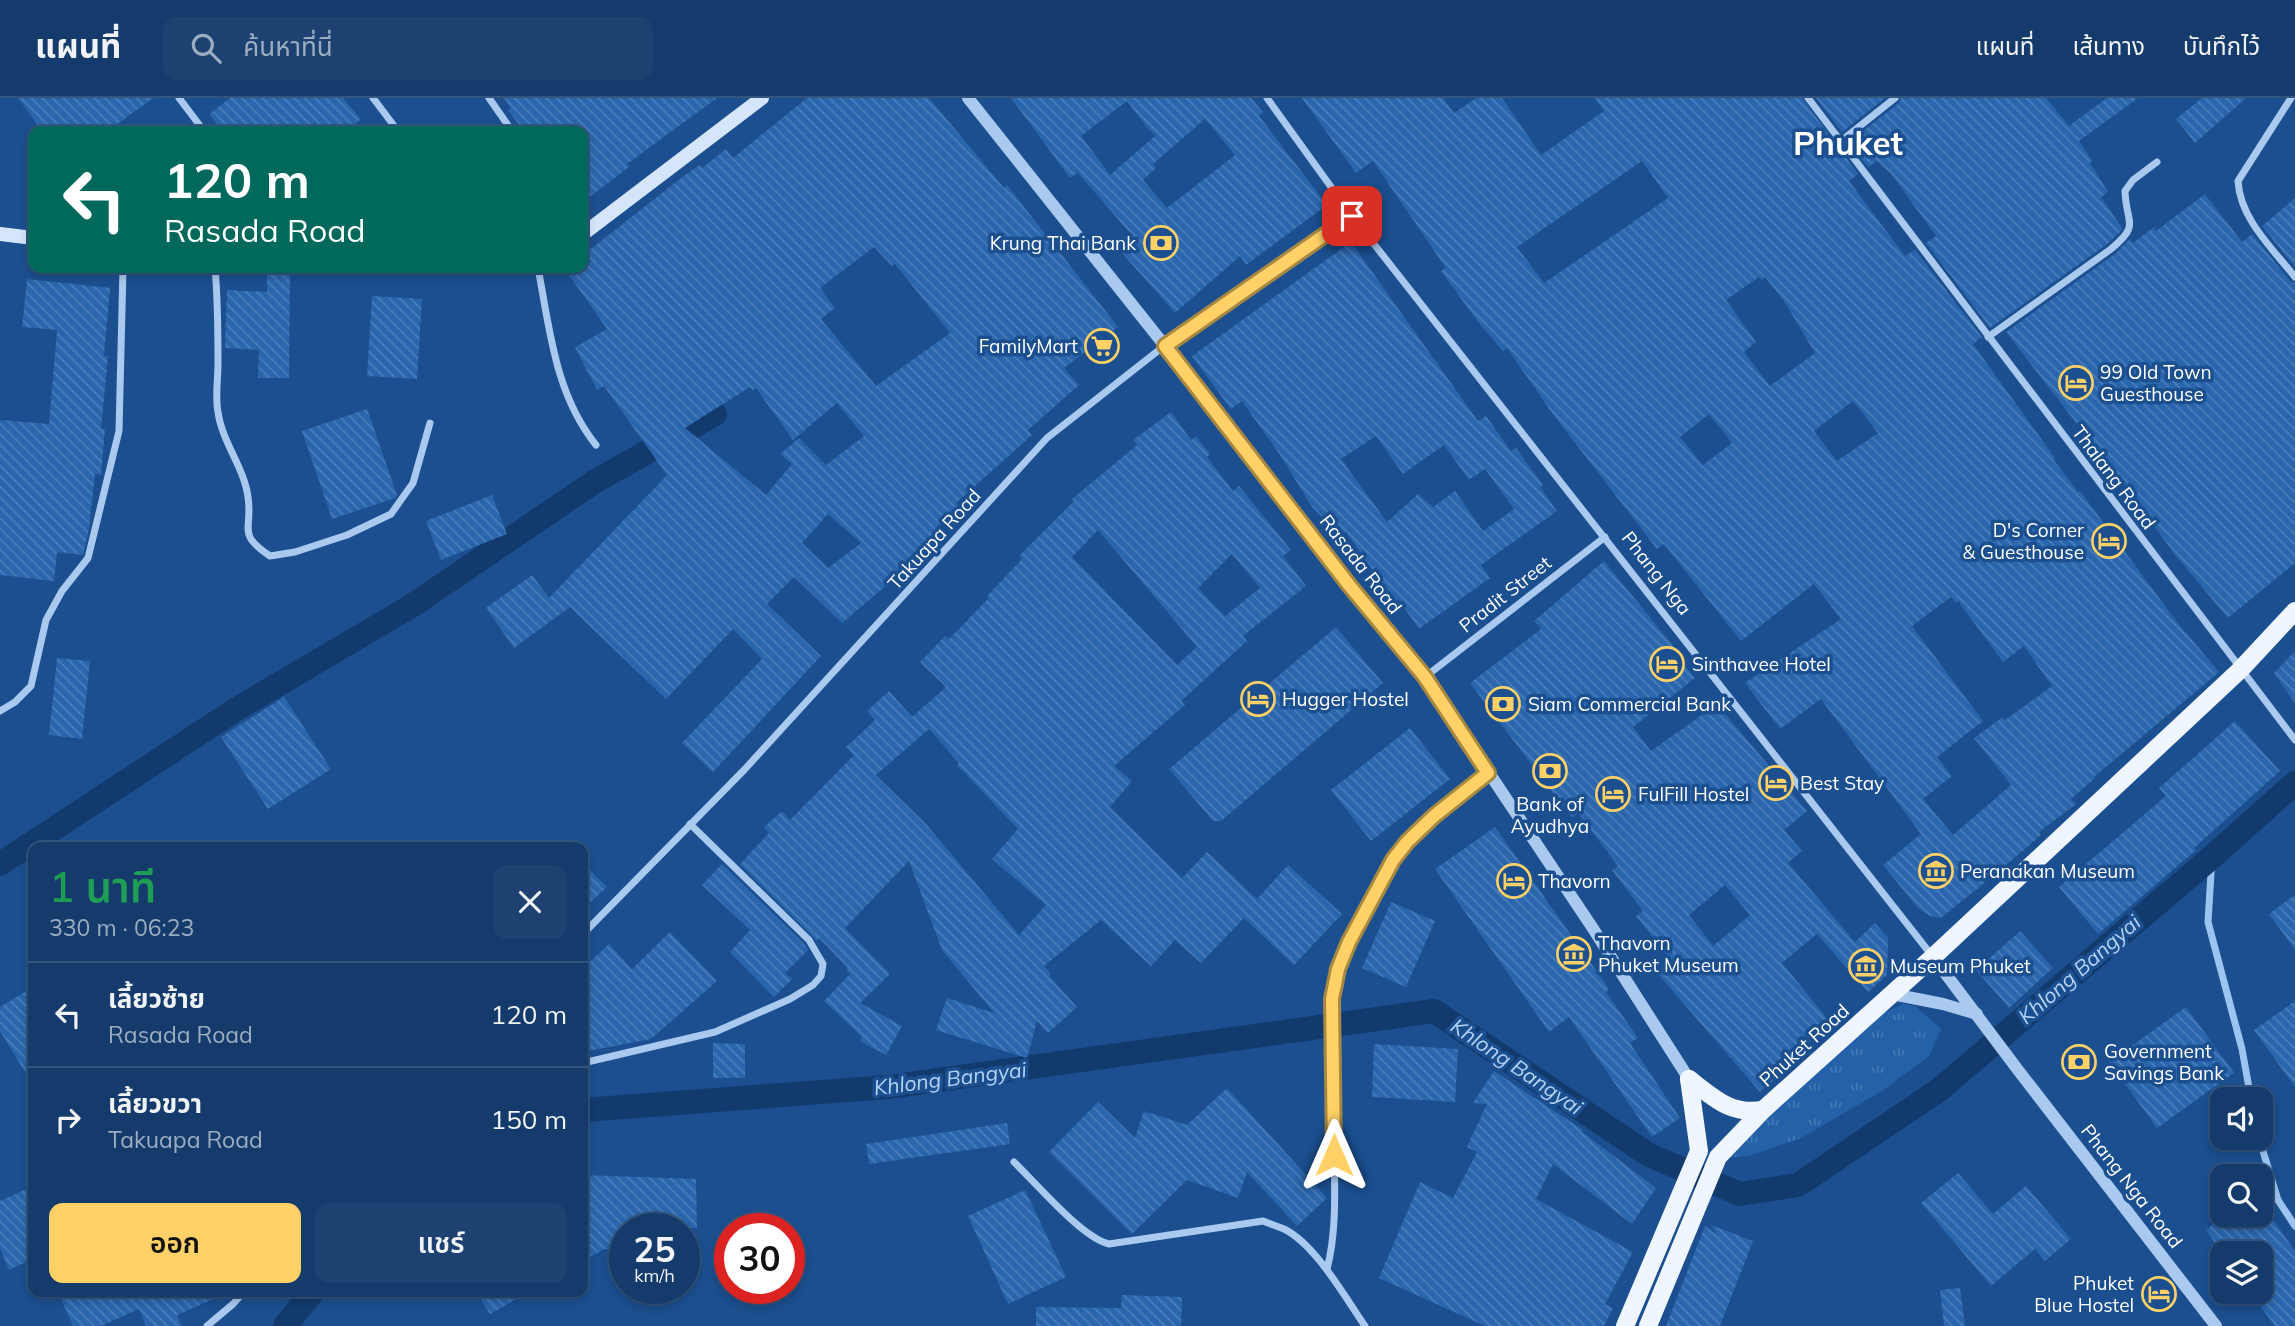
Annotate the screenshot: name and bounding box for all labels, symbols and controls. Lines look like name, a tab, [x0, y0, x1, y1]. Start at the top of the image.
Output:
search box	[163, 17, 653, 80]
text: แผนที่	[35, 25, 121, 66]
icon: search	[187, 29, 225, 67]
text: ค้นหาที่นี่	[243, 30, 333, 63]
text: แผนที่	[1976, 31, 2034, 61]
text: เส้นทาง	[2072, 31, 2145, 61]
text: บันทึกไว้	[2183, 31, 2260, 61]
district label: Phuket	[1793, 122, 1903, 163]
text: 120 m	[164, 149, 310, 210]
icon: left	[49, 154, 140, 245]
pin	[1322, 186, 1382, 246]
icon: arrive	[1333, 197, 1371, 235]
text: Rasada Road	[164, 210, 366, 250]
bank icon: Krung Thai Bank	[1142, 224, 1180, 262]
place label: Krung Thai Bank	[990, 231, 1136, 255]
supermarket icon: FamilyMart	[1083, 327, 1121, 365]
place label: FamilyMart	[979, 334, 1078, 358]
place label: 99 Old Town Guesthouse	[2100, 360, 2212, 406]
hotel icon: 99 Old Town Guesthouse	[2057, 364, 2095, 402]
street label: Thalang Road	[2067, 420, 2161, 534]
street label: Takuapa Road	[882, 483, 986, 595]
street label: Rasada Road	[1315, 509, 1407, 619]
place label: D's Corner & Guesthouse	[1962, 518, 2084, 564]
hotel icon: D's Corner & Guesthouse	[2090, 522, 2128, 560]
street label: Phang Nga	[1617, 526, 1697, 620]
street label: Pradit Street	[1454, 550, 1556, 637]
hotel icon: Sinthavee Hotel	[1648, 645, 1686, 683]
place label: Sinthavee Hotel	[1692, 652, 1831, 676]
hotel icon: Hugger Hostel	[1239, 680, 1277, 718]
bank icon: Siam Commercial Bank	[1484, 685, 1522, 723]
place label: Hugger Hostel	[1282, 687, 1409, 711]
place label: Siam Commercial Bank	[1528, 692, 1731, 716]
bank icon: Bank of Ayudhya	[1531, 752, 1569, 790]
hotel icon: Best Stay	[1757, 764, 1795, 802]
place label: Best Stay	[1800, 771, 1884, 795]
hotel icon: FulFill Hostel	[1594, 775, 1632, 813]
place label: FulFill Hostel	[1638, 782, 1749, 806]
place label: Bank of Ayudhya	[1511, 792, 1589, 838]
museum icon: Peranakan Museum	[1917, 852, 1955, 890]
place label: Peranakan Museum	[1960, 859, 2135, 883]
text: 1 นาที	[49, 860, 156, 913]
hotel icon: Thavorn	[1495, 862, 1533, 900]
button: close	[493, 865, 567, 939]
place label: Thavorn	[1538, 869, 1611, 893]
water label: Khlong Bangyai	[2013, 908, 2146, 1029]
text: 330 m · 06:23	[49, 913, 194, 942]
place label: Thavorn Phuket Museum	[1598, 931, 1739, 977]
museum icon: Thavorn Phuket Museum	[1555, 935, 1593, 973]
museum icon: Museum Phuket	[1847, 947, 1885, 985]
place label: Museum Phuket	[1890, 954, 2031, 978]
text: เลี้ยวซ้าย	[108, 982, 205, 1015]
icon: left	[49, 996, 87, 1034]
text: 120 m	[491, 998, 567, 1031]
street label: Phuket Road	[1754, 998, 1854, 1092]
water label: Khlong Bangyai	[1446, 1012, 1589, 1120]
text: Rasada Road	[108, 1020, 253, 1049]
place label: Government Savings Bank	[2104, 1039, 2224, 1085]
bank icon: Government Savings Bank	[2060, 1043, 2098, 1081]
water label: Khlong Bangyai	[872, 1056, 1029, 1100]
text: เลี้ยวขวา	[108, 1087, 202, 1120]
map controls	[2210, 1087, 2273, 1304]
button: sound	[2210, 1087, 2273, 1150]
icon: right	[49, 1101, 87, 1139]
text: 150 m	[491, 1103, 567, 1136]
position arrow	[1297, 1118, 1371, 1192]
street label: Phang Nga Road	[2076, 1119, 2188, 1253]
text: Takuapa Road	[108, 1125, 263, 1154]
button: search	[2210, 1164, 2273, 1227]
button: ออก	[49, 1203, 301, 1283]
button: แชร์	[315, 1203, 567, 1283]
speed limit sign: 30	[714, 1213, 805, 1304]
text: 25	[633, 1227, 676, 1271]
button: layers	[2210, 1241, 2273, 1304]
text: km/h	[634, 1264, 675, 1287]
place label: Phuket Blue Hostel	[2034, 1271, 2134, 1317]
hotel icon: Phuket Blue Hostel	[2140, 1275, 2178, 1313]

